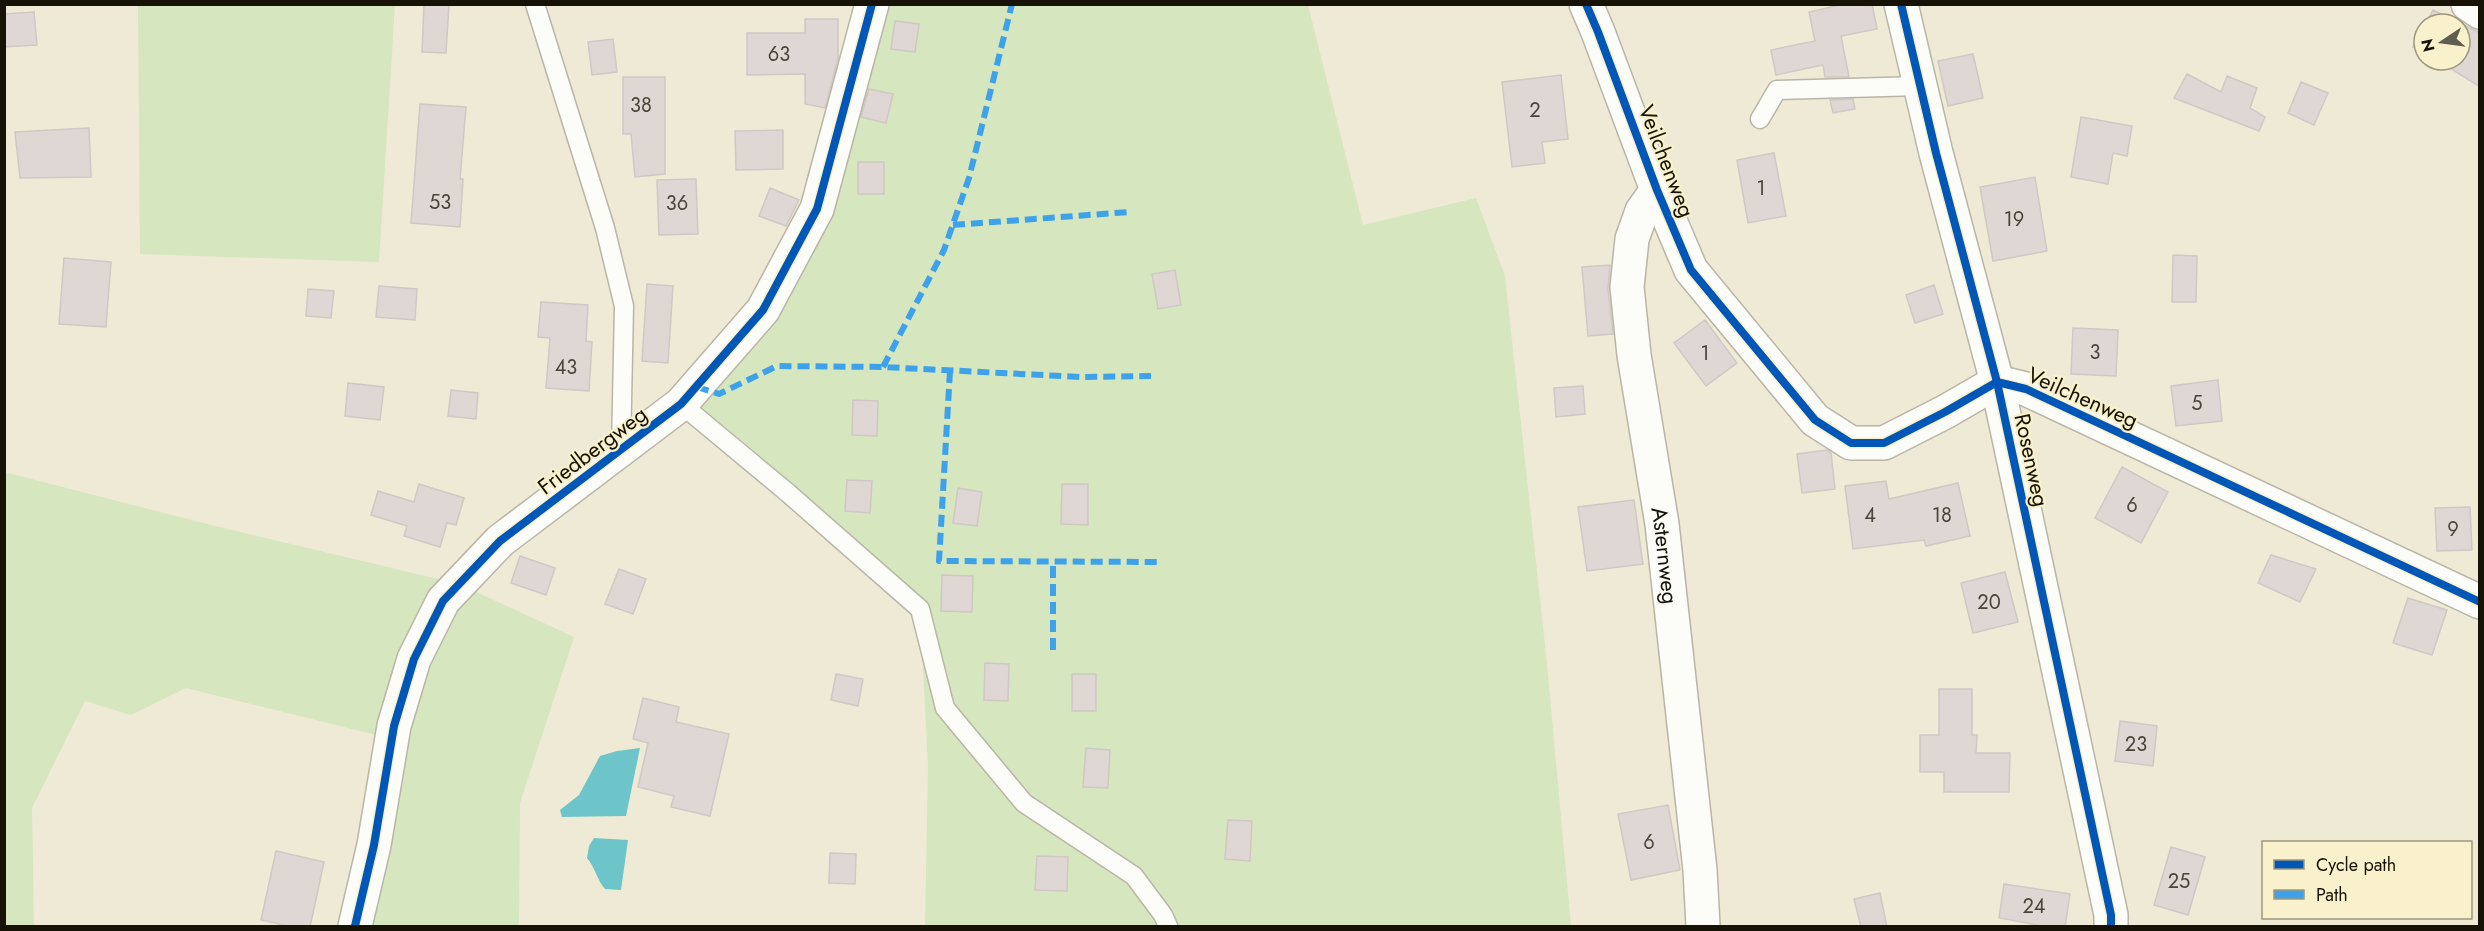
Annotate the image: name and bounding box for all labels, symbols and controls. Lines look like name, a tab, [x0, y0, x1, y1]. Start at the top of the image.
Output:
north arrow	[2412, 12, 2472, 72]
text: N	[2415, 36, 2441, 54]
house number: 63	[768, 40, 790, 69]
house number: 38	[630, 91, 652, 120]
house number: 2	[1529, 96, 1541, 125]
street label: Veilchenweg	[1631, 100, 1703, 222]
house number: 1	[1757, 174, 1766, 203]
house number: 53	[429, 188, 451, 217]
house number: 36	[666, 189, 688, 218]
house number: 19	[2004, 205, 2024, 234]
house number: 3	[2090, 338, 2101, 367]
house number: 1	[1701, 339, 1710, 368]
house number: 43	[555, 353, 577, 382]
street label: Veilchenweg	[2022, 358, 2144, 436]
house number: 5	[2191, 389, 2203, 418]
street label: Friedbergweg	[531, 398, 653, 502]
street label: Rosenweg	[2007, 410, 2057, 510]
house number: 6	[2126, 491, 2138, 520]
house number: 4	[1864, 501, 1876, 530]
house number: 18	[1932, 501, 1952, 530]
street label: Asternweg	[1643, 504, 1687, 606]
house number: 9	[2447, 515, 2459, 544]
house number: 20	[1977, 588, 2001, 617]
house number: 23	[2125, 730, 2147, 759]
house number: 6	[1643, 828, 1655, 857]
legend	[2262, 841, 2472, 919]
text: Cycle path	[2316, 852, 2396, 878]
house number: 25	[2168, 867, 2190, 896]
text: Path	[2316, 882, 2348, 908]
house number: 24	[2022, 892, 2046, 921]

